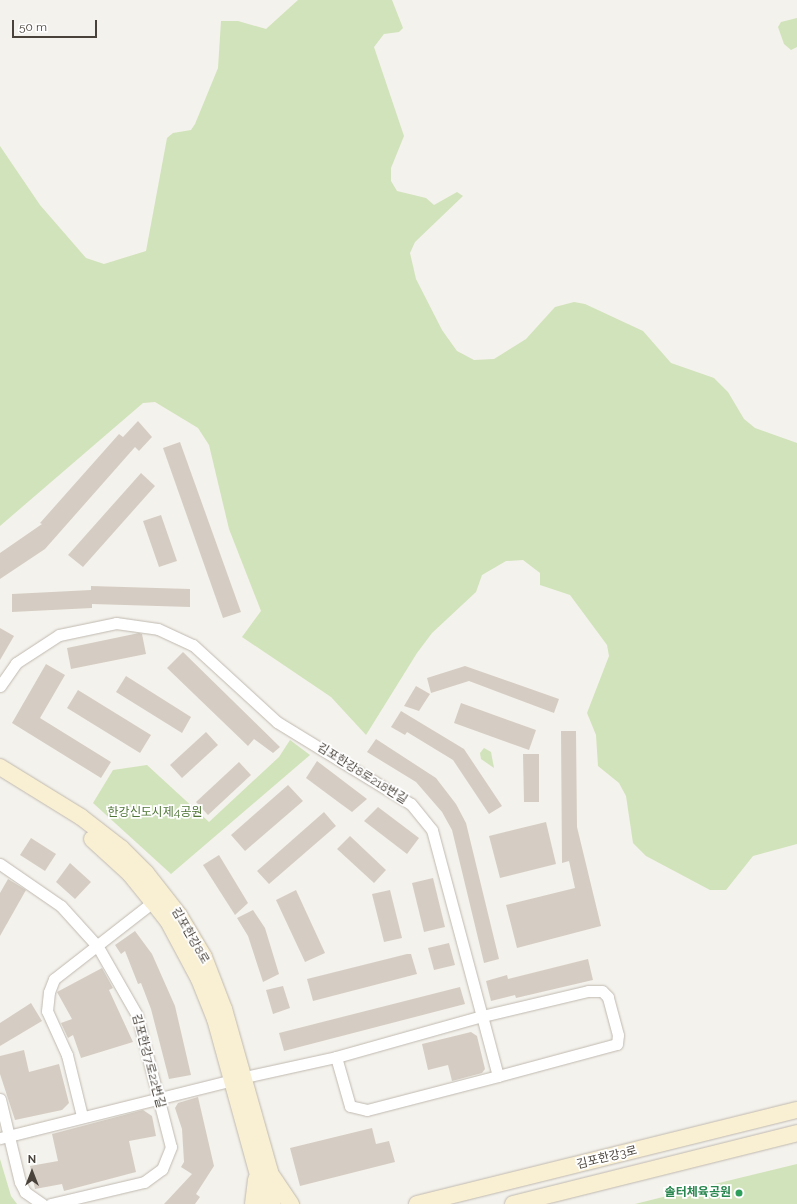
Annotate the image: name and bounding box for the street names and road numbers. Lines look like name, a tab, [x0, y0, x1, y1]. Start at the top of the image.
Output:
street label: 김포한강8로218번길	[315, 741, 409, 807]
street label: 김포한강8로	[168, 905, 212, 967]
street label: 김포한강7로22번길	[129, 1013, 167, 1109]
street label: 김포한강3로	[575, 1144, 639, 1172]

